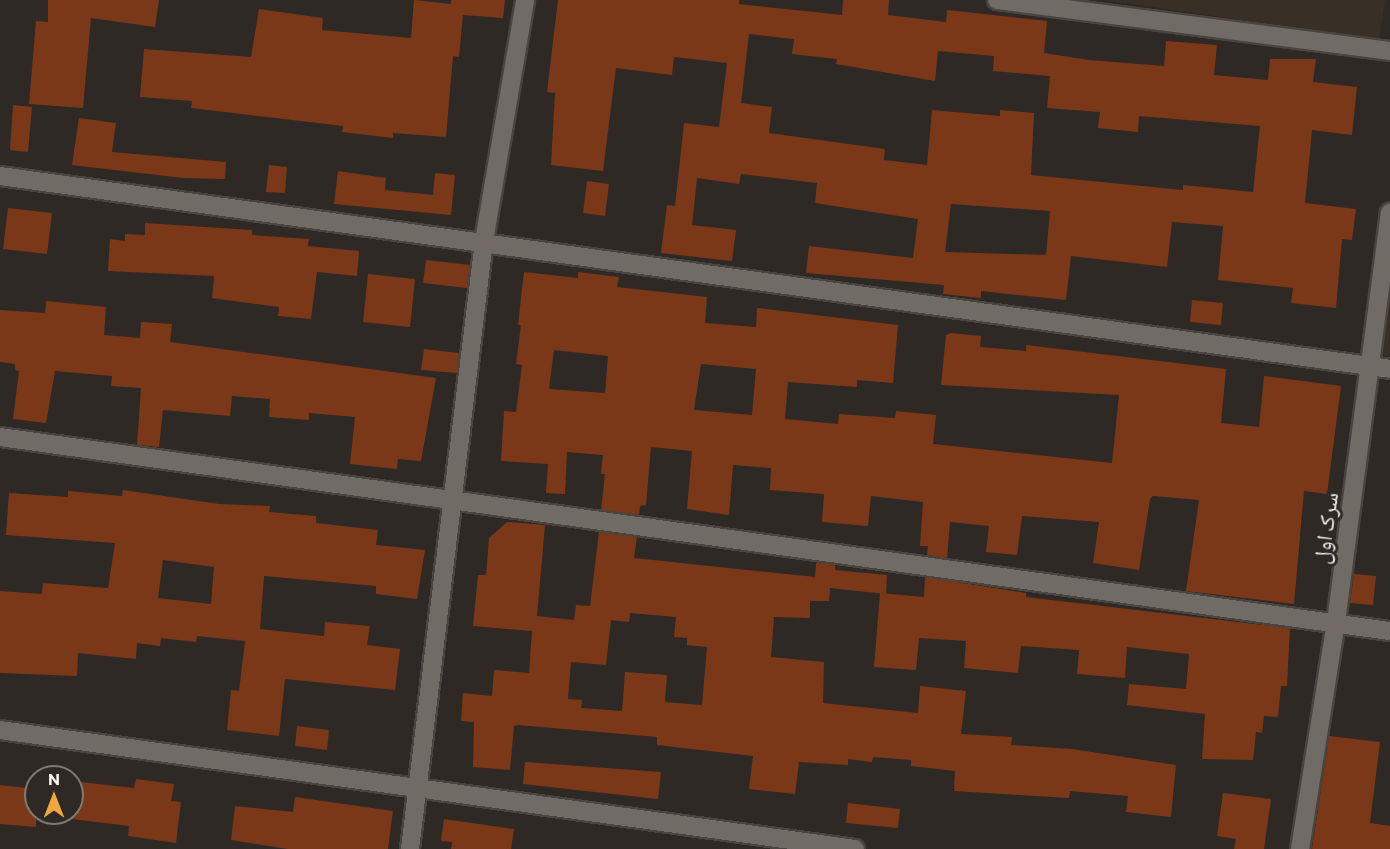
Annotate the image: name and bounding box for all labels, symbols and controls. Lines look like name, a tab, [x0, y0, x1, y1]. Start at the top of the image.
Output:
street label: سرک‌ اول	[1307, 490, 1343, 566]
north arrow	[24, 765, 84, 825]
text: N	[48, 769, 60, 788]

